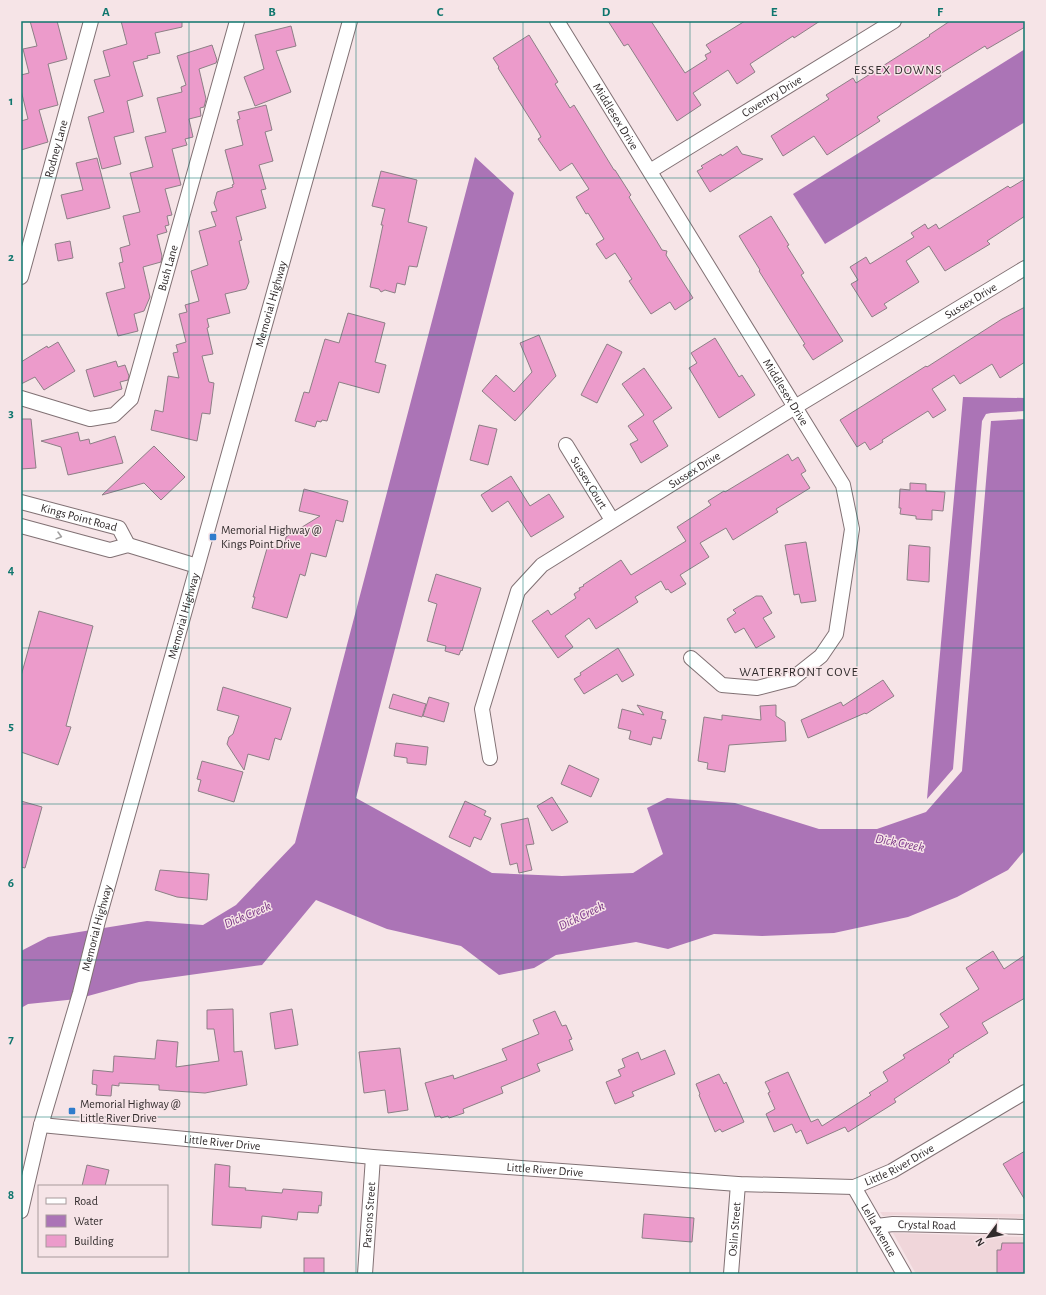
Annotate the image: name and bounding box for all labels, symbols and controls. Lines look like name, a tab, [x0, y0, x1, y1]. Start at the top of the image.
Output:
text: A	[102, 6, 110, 19]
text: B	[268, 6, 276, 19]
text: C	[437, 6, 444, 19]
text: D	[602, 6, 611, 19]
text: E	[771, 6, 778, 19]
text: F	[937, 6, 944, 19]
district label: ESSEX DOWNS	[854, 64, 942, 77]
street label: Coventry Drive	[740, 73, 804, 119]
street label: Middlesex Drive	[591, 81, 641, 152]
text: 1	[9, 95, 13, 108]
street label: Rodney Lane	[42, 118, 70, 179]
street label: Bush Lane	[156, 243, 180, 292]
text: 2	[8, 251, 14, 264]
street label: Memorial Highway	[253, 259, 290, 348]
street label: Sussex Drive	[943, 281, 999, 321]
street label: Middlesex Drive	[761, 357, 811, 427]
text: 3	[8, 407, 14, 420]
street label: Sussex Drive	[666, 449, 722, 490]
street label: Sussex Court	[568, 454, 610, 511]
street label: Kings Point Road	[40, 502, 118, 533]
place label: Memorial Highway @ Kings Point Drive	[221, 524, 322, 550]
one-way arrow	[55, 532, 62, 540]
marker: Memorial Highway @ Kings Point Drive	[208, 532, 218, 542]
text: 4	[8, 564, 15, 577]
street label: Memorial Highway	[166, 571, 202, 660]
district label: WATERFRONT COVE	[739, 666, 859, 679]
text: 5	[8, 720, 14, 733]
water label: Dick Creek	[874, 832, 925, 855]
text: 6	[8, 877, 14, 890]
street label: Memorial Highway	[80, 883, 115, 973]
water label: Dick Creek	[222, 900, 273, 931]
water label: Dick Creek	[557, 900, 607, 933]
text: 7	[8, 1033, 14, 1046]
place label: Memorial Highway @ Little River Drive	[80, 1098, 181, 1124]
marker: Memorial Highway @ Little River Drive	[67, 1106, 77, 1116]
street label: Little River Drive	[183, 1133, 261, 1152]
street label: Little River Drive	[863, 1141, 936, 1188]
street label: Little River Drive	[506, 1161, 584, 1179]
street label: Parsons Street	[361, 1181, 377, 1249]
legend	[38, 1185, 168, 1257]
text: 8	[8, 1189, 14, 1202]
text: Road	[74, 1195, 98, 1207]
street label: Oslin Street	[726, 1201, 743, 1257]
street label: Lella Avenue	[859, 1202, 899, 1259]
text: Water	[74, 1215, 103, 1227]
north arrow	[968, 1217, 1008, 1257]
street label: Crystal Road	[898, 1218, 956, 1231]
text: Building	[74, 1235, 114, 1247]
text: N	[973, 1236, 987, 1248]

